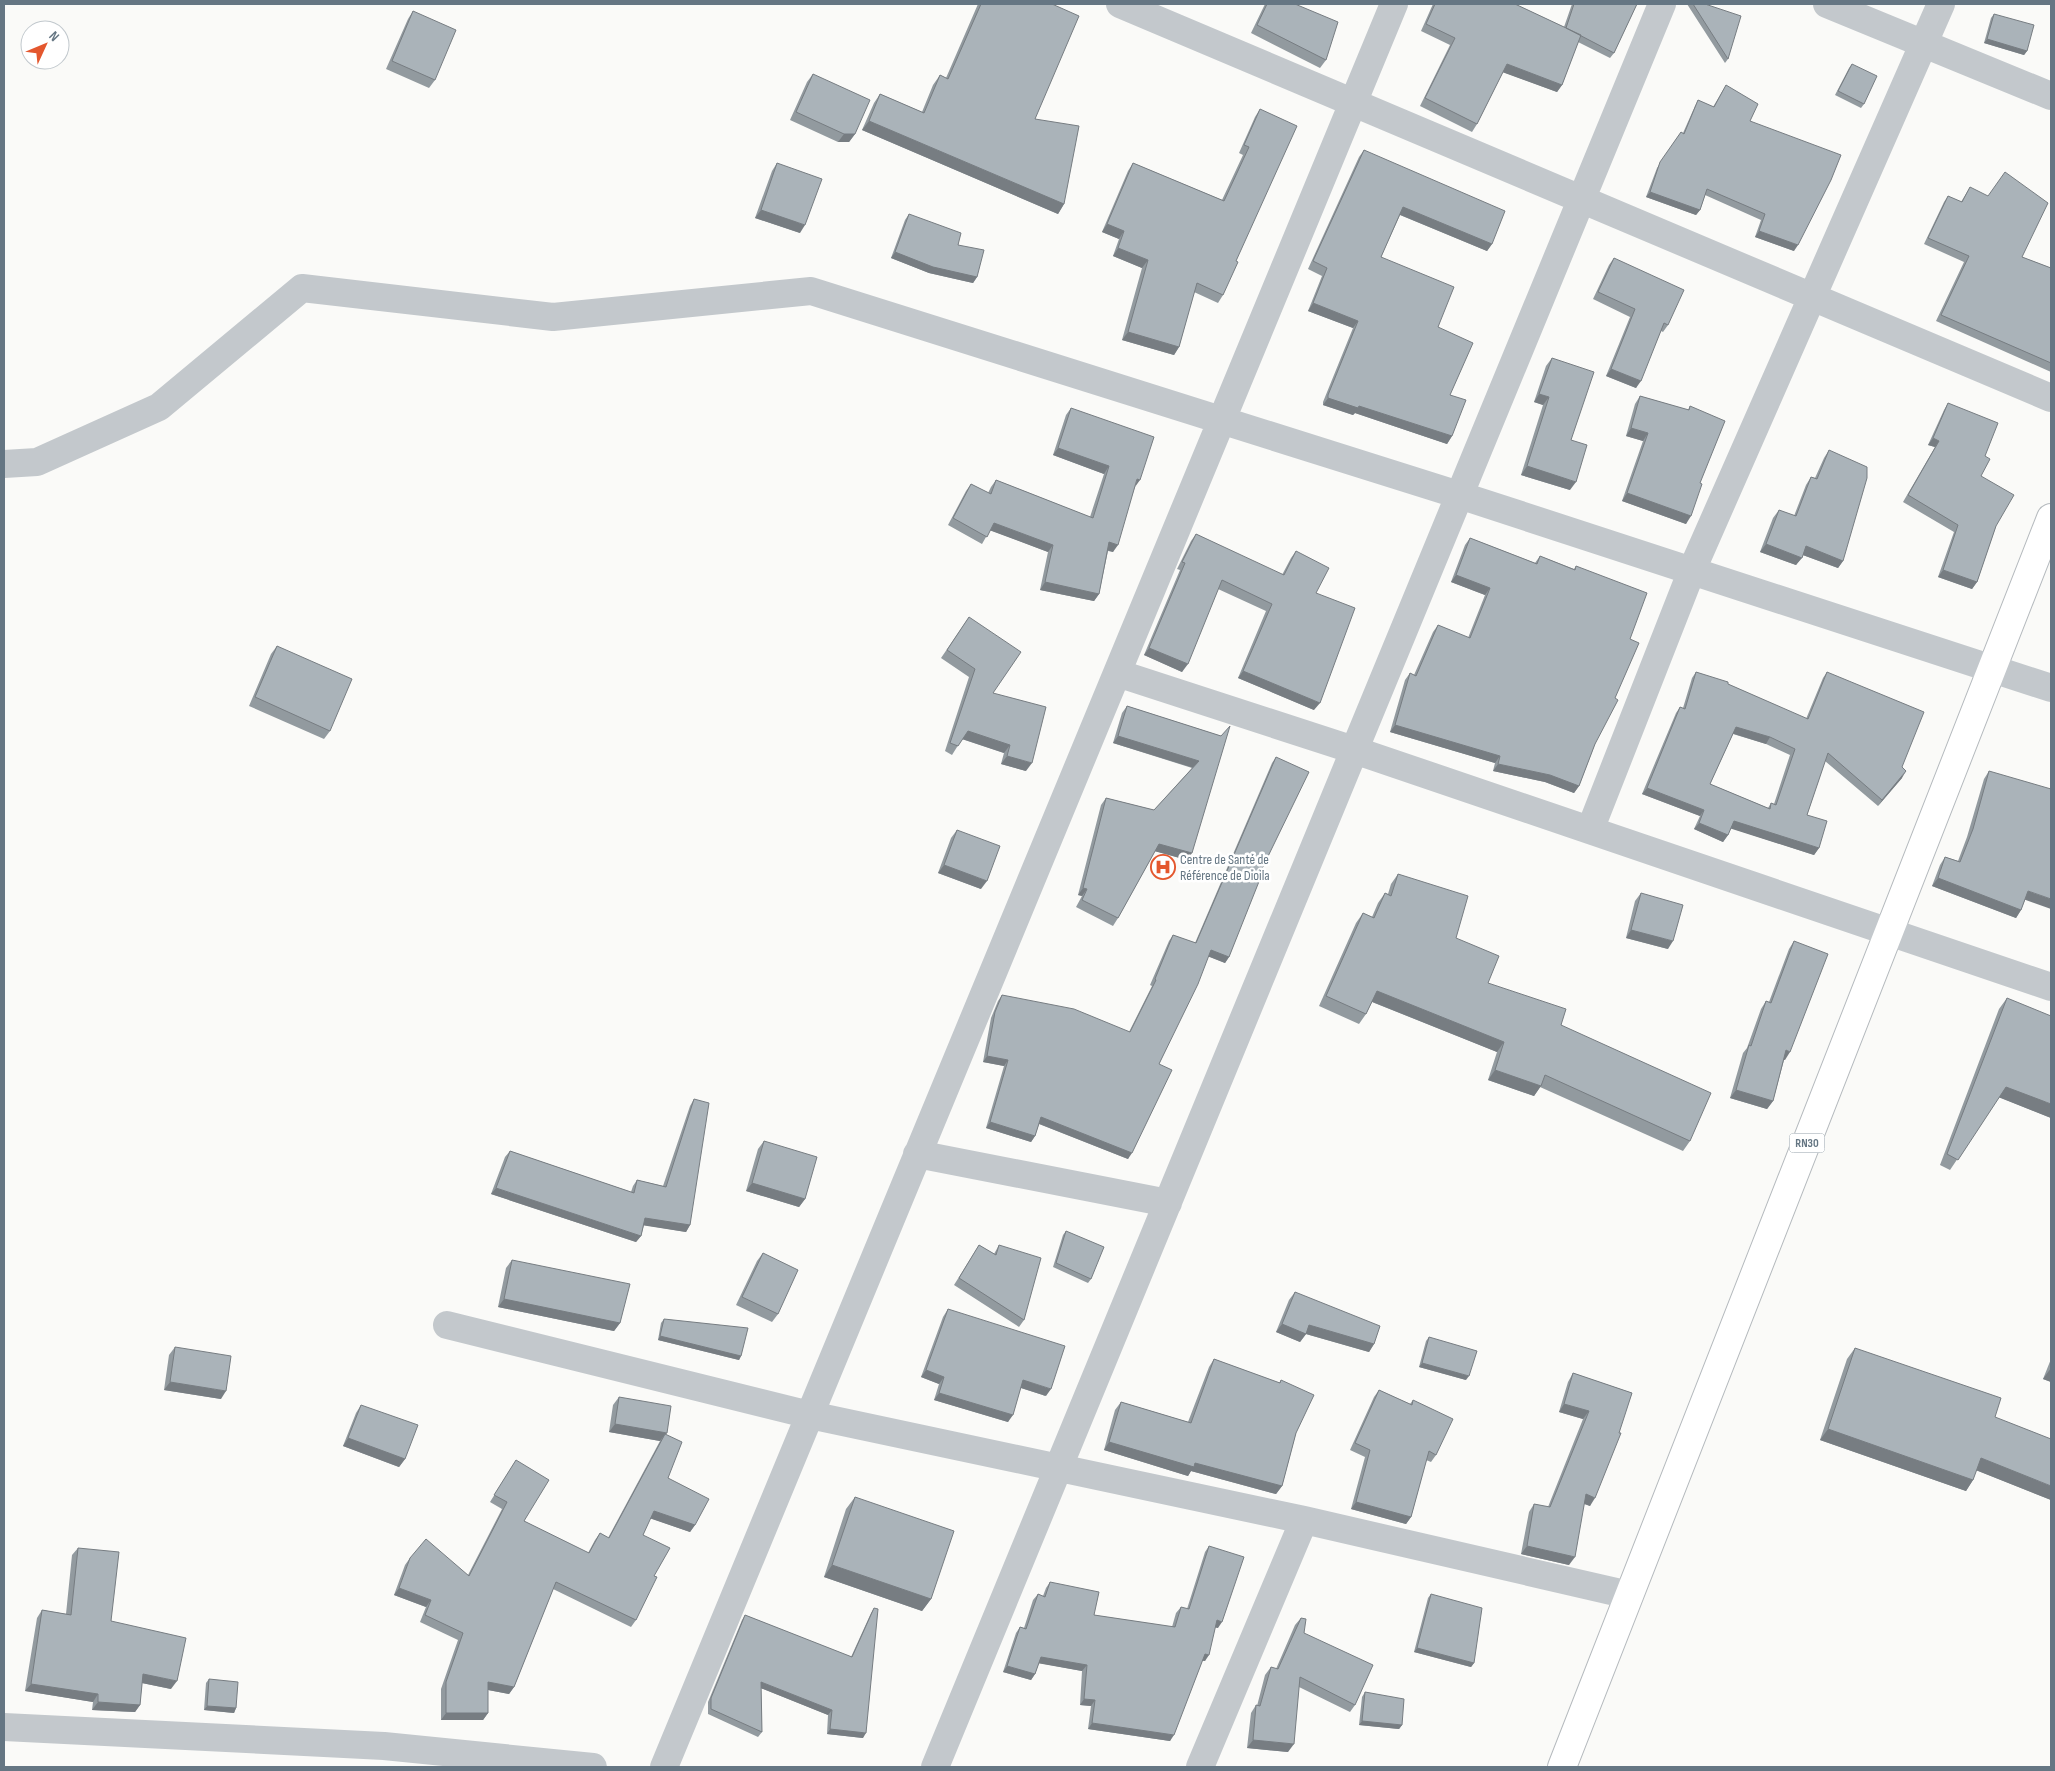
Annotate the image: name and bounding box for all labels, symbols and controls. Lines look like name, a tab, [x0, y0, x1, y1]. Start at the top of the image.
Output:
north arrow	[20, 20, 70, 70]
text: N	[45, 28, 63, 45]
place label: Centre de Santé de Référence de Dioila	[1180, 851, 1270, 884]
hospital icon: Centre de Santé de Référence de Dioila	[1150, 854, 1176, 880]
road number: RN30	[1790, 1134, 1824, 1152]

